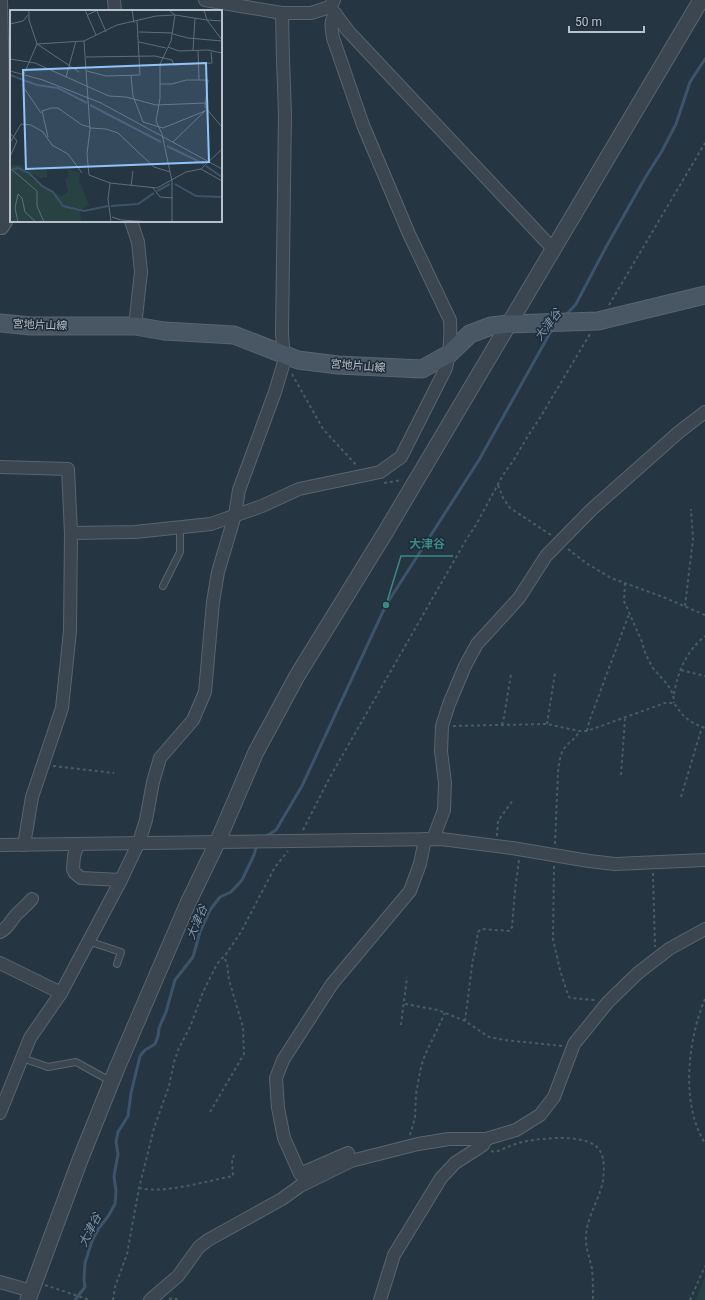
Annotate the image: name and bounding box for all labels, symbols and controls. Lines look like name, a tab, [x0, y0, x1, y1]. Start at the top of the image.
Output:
scale bar	[569, 8, 644, 34]
inset map	[10, 10, 222, 222]
text: 50 m	[575, 15, 602, 29]
water label: 大津谷	[532, 306, 565, 344]
street label: 宮地片山線	[12, 318, 68, 332]
street label: 宮地片山線	[330, 358, 386, 374]
callout: 大津谷	[401, 532, 453, 556]
text: 大津谷	[409, 537, 445, 551]
water label: 大津谷	[184, 902, 211, 941]
water label: 大津谷	[76, 1210, 105, 1249]

